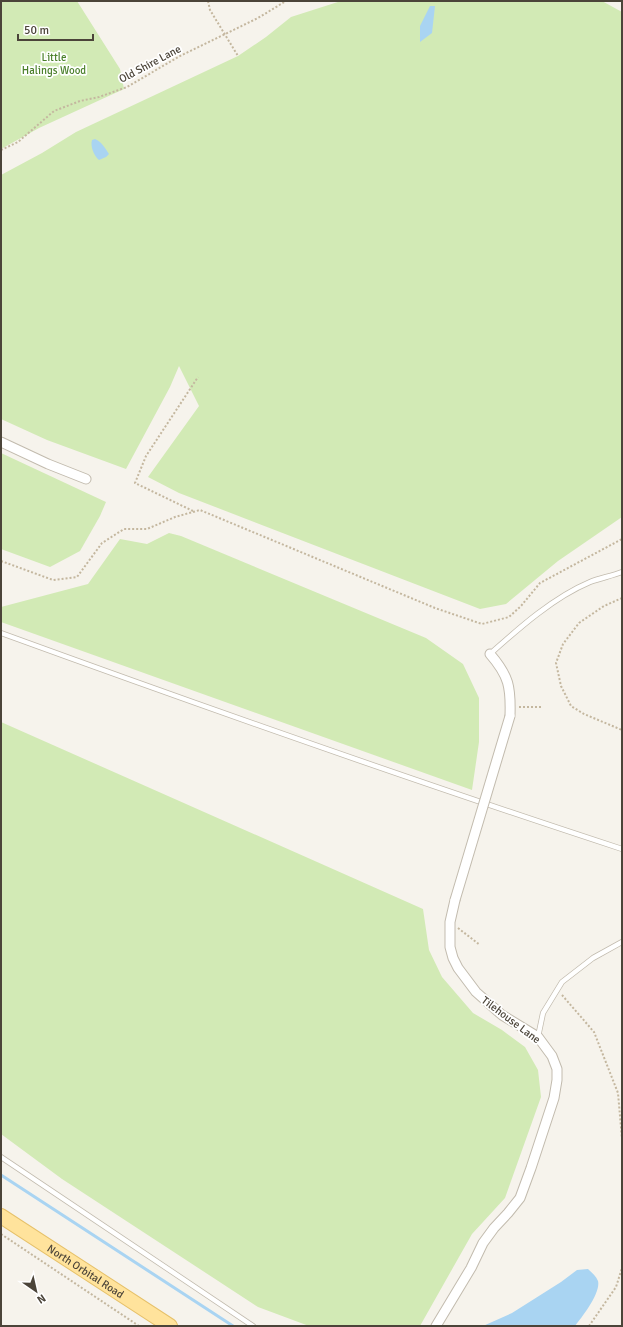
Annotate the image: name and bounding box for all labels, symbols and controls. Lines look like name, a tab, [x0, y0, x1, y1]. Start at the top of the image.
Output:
scale bar	[18, 16, 93, 42]
text: 50 m	[24, 23, 49, 38]
street label: Old Shire Lane	[117, 42, 183, 86]
park label: Little Halings Wood	[22, 51, 86, 77]
street label: Tilehouse Lane	[479, 994, 543, 1046]
street label: North Orbital Road	[45, 1242, 126, 1301]
north arrow	[16, 1271, 56, 1311]
text: N	[35, 1291, 48, 1306]

